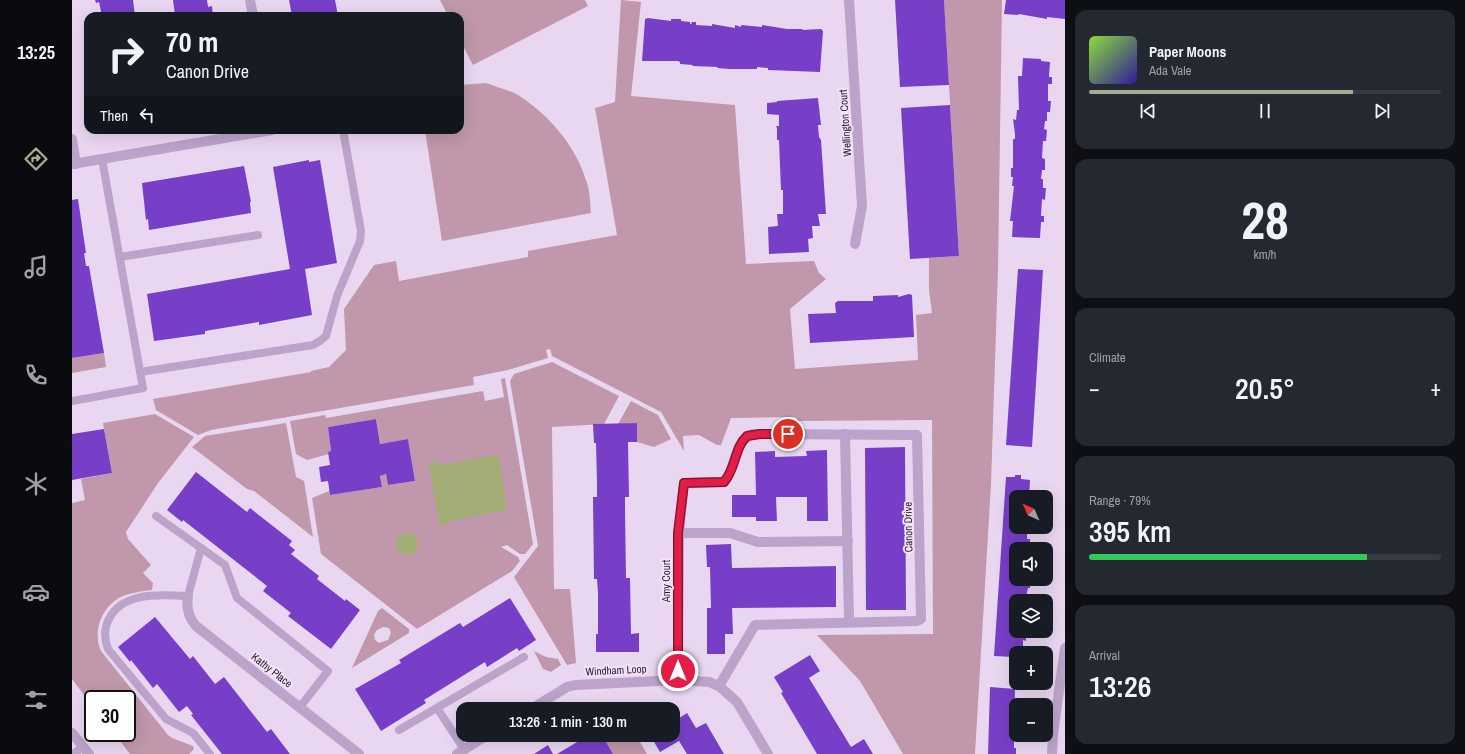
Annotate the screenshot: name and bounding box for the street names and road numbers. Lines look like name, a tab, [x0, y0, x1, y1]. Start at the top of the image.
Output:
street label: Wellington Court	[836, 89, 854, 157]
street label: Canon Drive	[901, 502, 915, 552]
street label: Amy Court	[659, 559, 673, 603]
street label: Kathy Place	[249, 650, 295, 690]
street label: Windham Loop	[585, 661, 647, 679]

